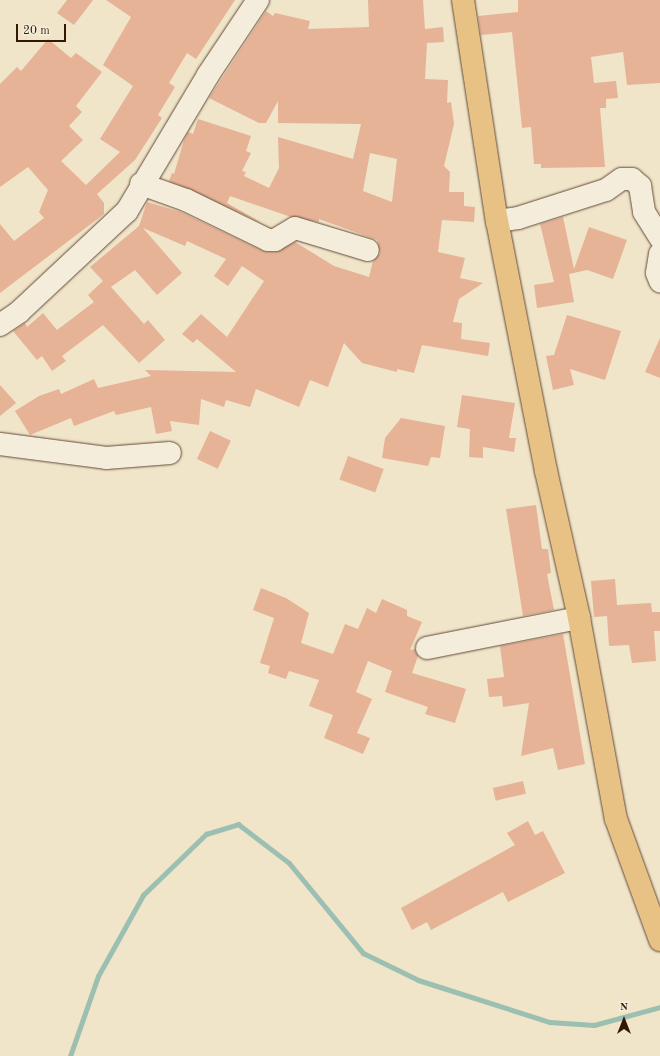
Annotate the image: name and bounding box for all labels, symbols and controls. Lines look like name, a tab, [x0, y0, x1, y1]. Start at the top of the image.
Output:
scale bar	[18, 16, 68, 42]
text: 20 m	[23, 25, 50, 37]
north arrow	[604, 1000, 644, 1040]
text: N	[620, 1002, 628, 1013]

